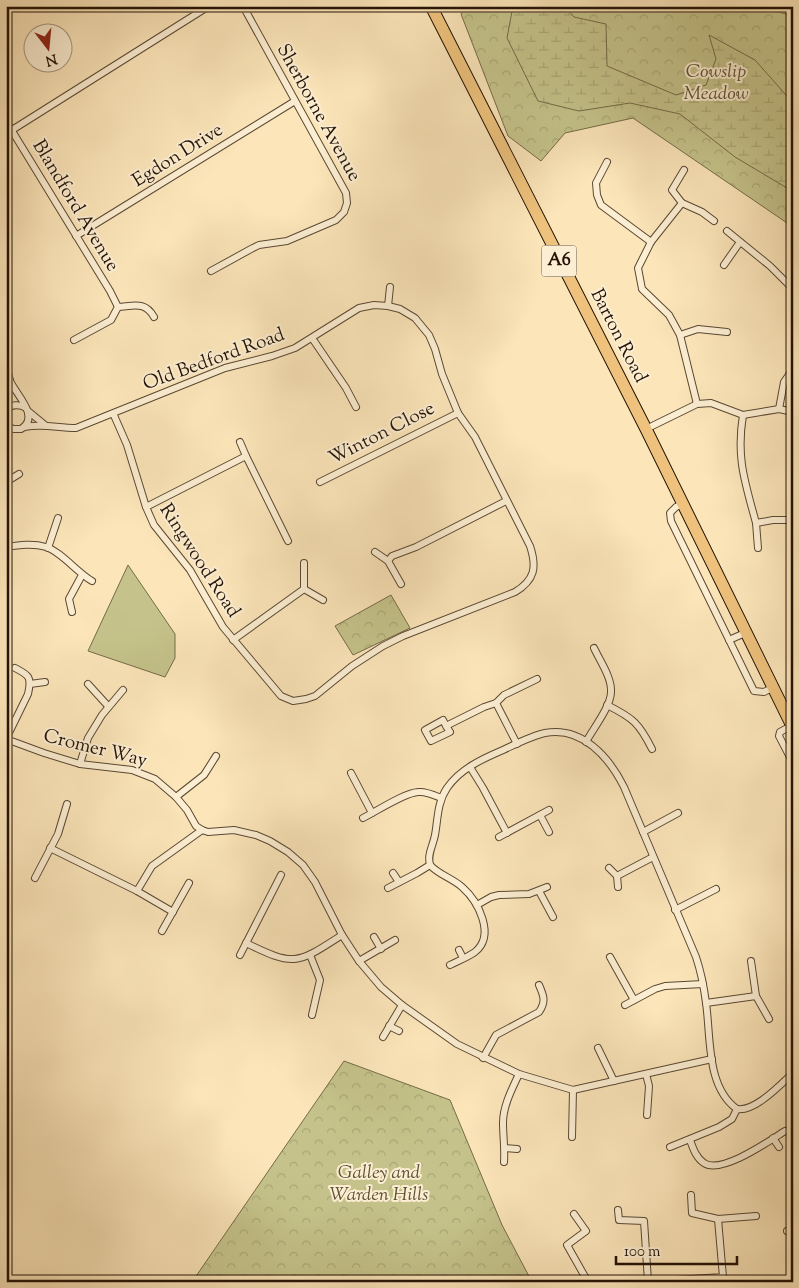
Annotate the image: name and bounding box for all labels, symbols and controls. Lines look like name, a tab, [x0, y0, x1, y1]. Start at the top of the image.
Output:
north arrow	[22, 22, 72, 72]
street label: Sherborne Avenue	[269, 39, 367, 187]
text: N	[43, 47, 59, 70]
park label: Cowslip Meadow	[683, 59, 749, 108]
street label: Egdon Drive	[127, 117, 229, 195]
street label: Blandford Avenue	[25, 135, 125, 277]
road number: A6	[542, 246, 576, 276]
street label: Barton Road	[583, 284, 653, 388]
street label: Old Bedford Road	[139, 322, 289, 398]
street label: Winton Close	[324, 396, 440, 472]
street label: Ringwood Road	[152, 499, 246, 624]
street label: Cromer Way	[40, 723, 150, 775]
park label: Galley and Warden Hills	[330, 1160, 428, 1209]
scale bar	[616, 1233, 738, 1265]
text: 100 m	[624, 1242, 661, 1263]

